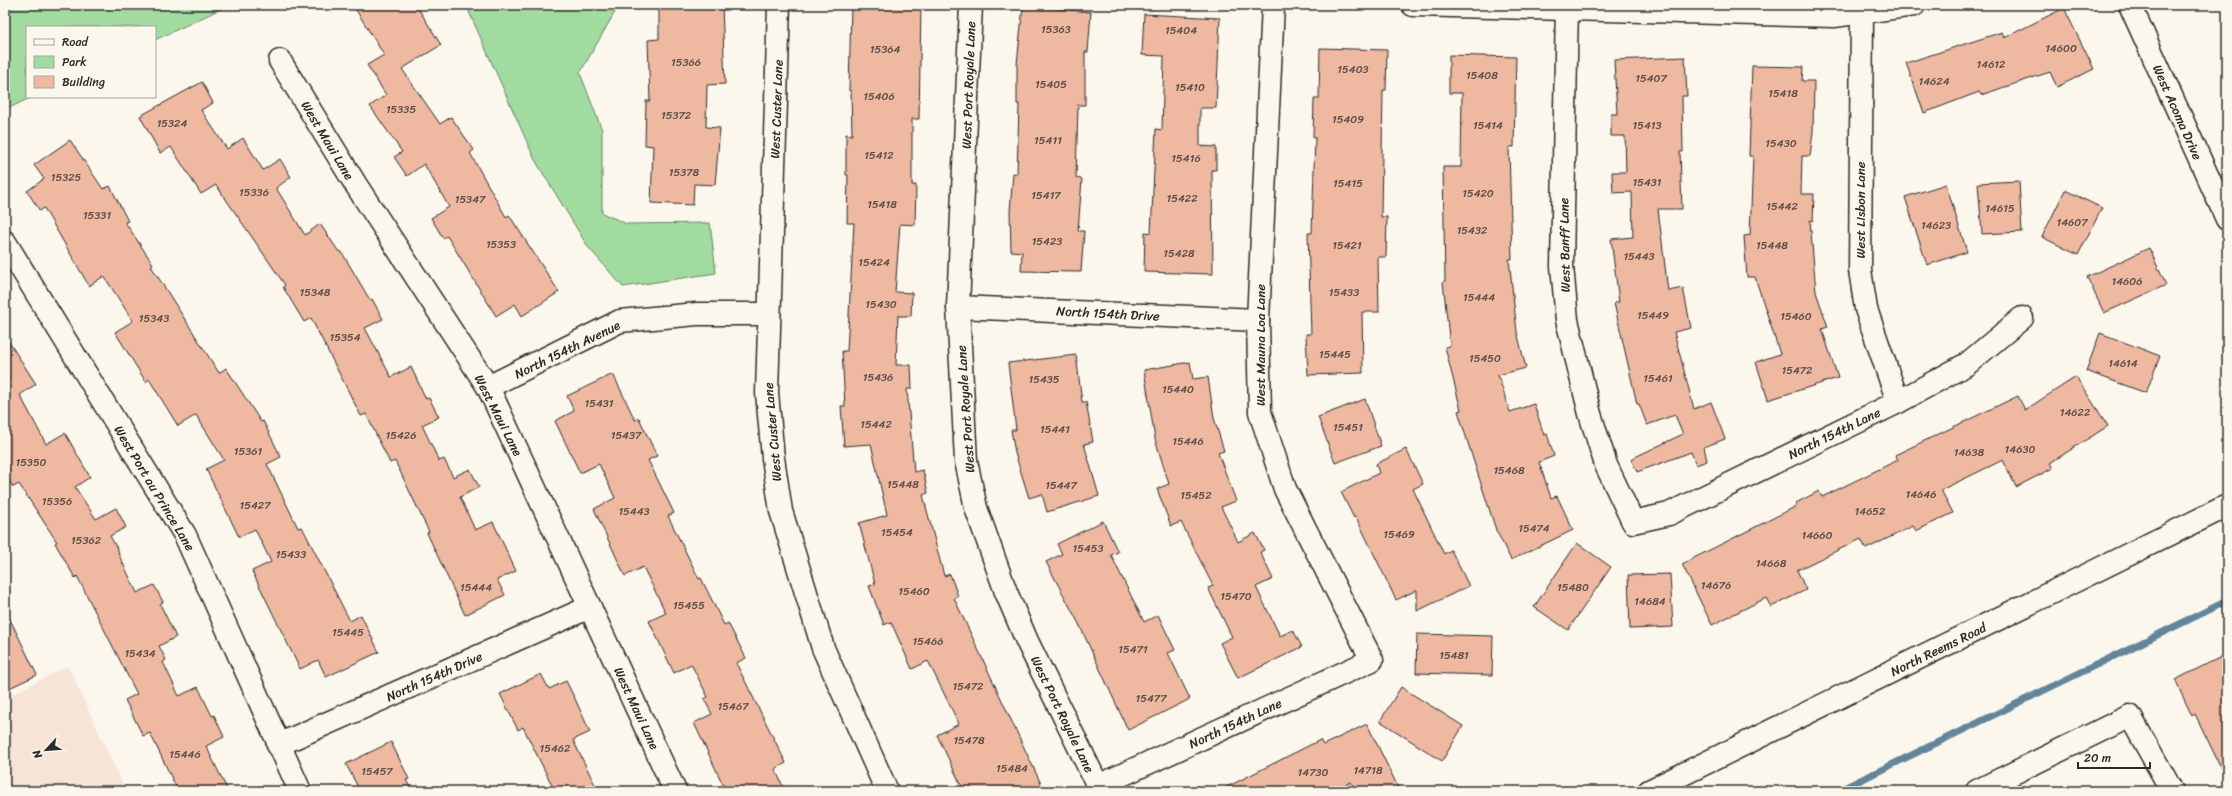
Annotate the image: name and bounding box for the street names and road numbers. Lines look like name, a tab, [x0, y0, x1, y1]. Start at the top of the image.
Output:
street label: West Port Royale Lane	[955, 20, 982, 149]
street label: West Custer Lane	[763, 59, 790, 159]
street label: West Acoma Drive	[2146, 61, 2209, 164]
street label: West Maui Lane	[295, 96, 360, 184]
street label: West Lisbon Lane	[1849, 161, 1872, 258]
street label: West Banff Lane	[1552, 197, 1577, 293]
street label: West Mauna Loa Lane	[1249, 284, 1272, 406]
street label: North 154th Drive	[1056, 299, 1161, 328]
street label: North 154th Avenue	[510, 314, 624, 385]
street label: West Port Royale Lane	[950, 344, 981, 474]
street label: West Maui Lane	[468, 370, 529, 460]
street label: West Custer Lane	[757, 381, 788, 482]
street label: North 154th Lane	[1784, 401, 1885, 466]
street label: West Port au Prince Lane	[108, 421, 202, 556]
street label: North Reems Road	[1886, 616, 1991, 683]
street label: North 154th Drive	[382, 645, 487, 708]
street label: West Port Royale Lane	[1024, 652, 1101, 777]
street label: West Maui Lane	[607, 663, 666, 753]
street label: North 154th Lane	[1185, 692, 1286, 755]

